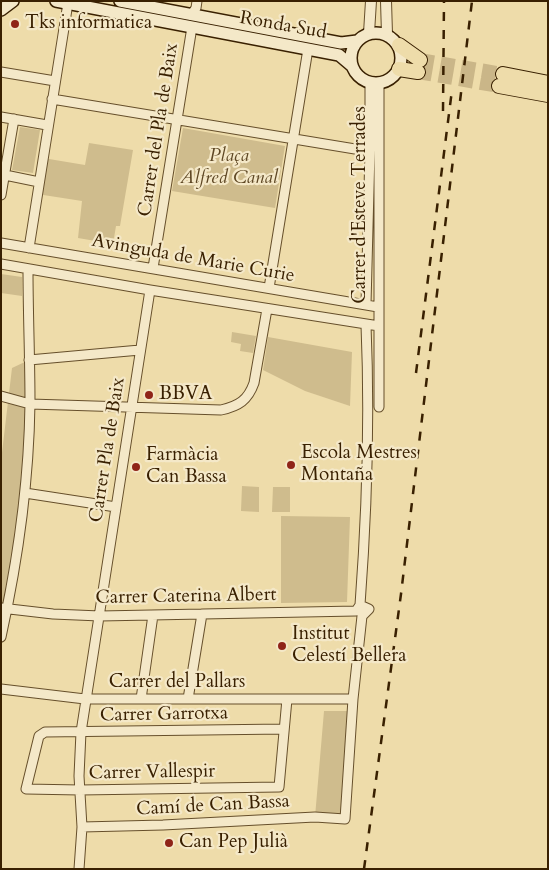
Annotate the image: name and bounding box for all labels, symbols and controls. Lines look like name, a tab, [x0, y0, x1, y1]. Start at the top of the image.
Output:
street label: Ronda Sud	[238, 7, 328, 45]
place label: Tks informatica	[25, 13, 152, 35]
marker: Tks informatica	[9, 18, 21, 30]
street label: Carrer del Pla de Baix	[134, 42, 184, 218]
street label: Carrer d'Esteve Terrades	[350, 106, 372, 304]
park label: Plaça Alfred Canal	[180, 146, 278, 190]
street label: Avinguda de Marie Curie	[90, 230, 296, 288]
street label: Carrer Pla de Baix	[85, 376, 131, 524]
place label: BBVA	[159, 384, 212, 406]
marker: BBVA	[143, 389, 155, 401]
place label: Escola Mestres Montaña	[301, 443, 417, 487]
place label: Farmàcia Can Bassa	[146, 445, 227, 489]
marker: Escola Mestres Montaña	[285, 459, 297, 471]
marker: Farmàcia Can Bassa	[130, 461, 142, 473]
street label: Carrer Caterina Albert	[95, 584, 277, 610]
place label: Institut Celestí Bellera	[292, 624, 406, 668]
marker: Institut Celestí Bellera	[276, 640, 288, 652]
street label: Carrer del Pallars	[109, 672, 245, 694]
street label: Carrer Garrotxa	[100, 702, 228, 728]
street label: Carrer Vallespir	[89, 760, 215, 786]
street label: Camí de Can Bassa	[136, 791, 290, 821]
place label: Can Pep Julià	[179, 832, 288, 854]
marker: Can Pep Julià	[163, 837, 175, 849]

